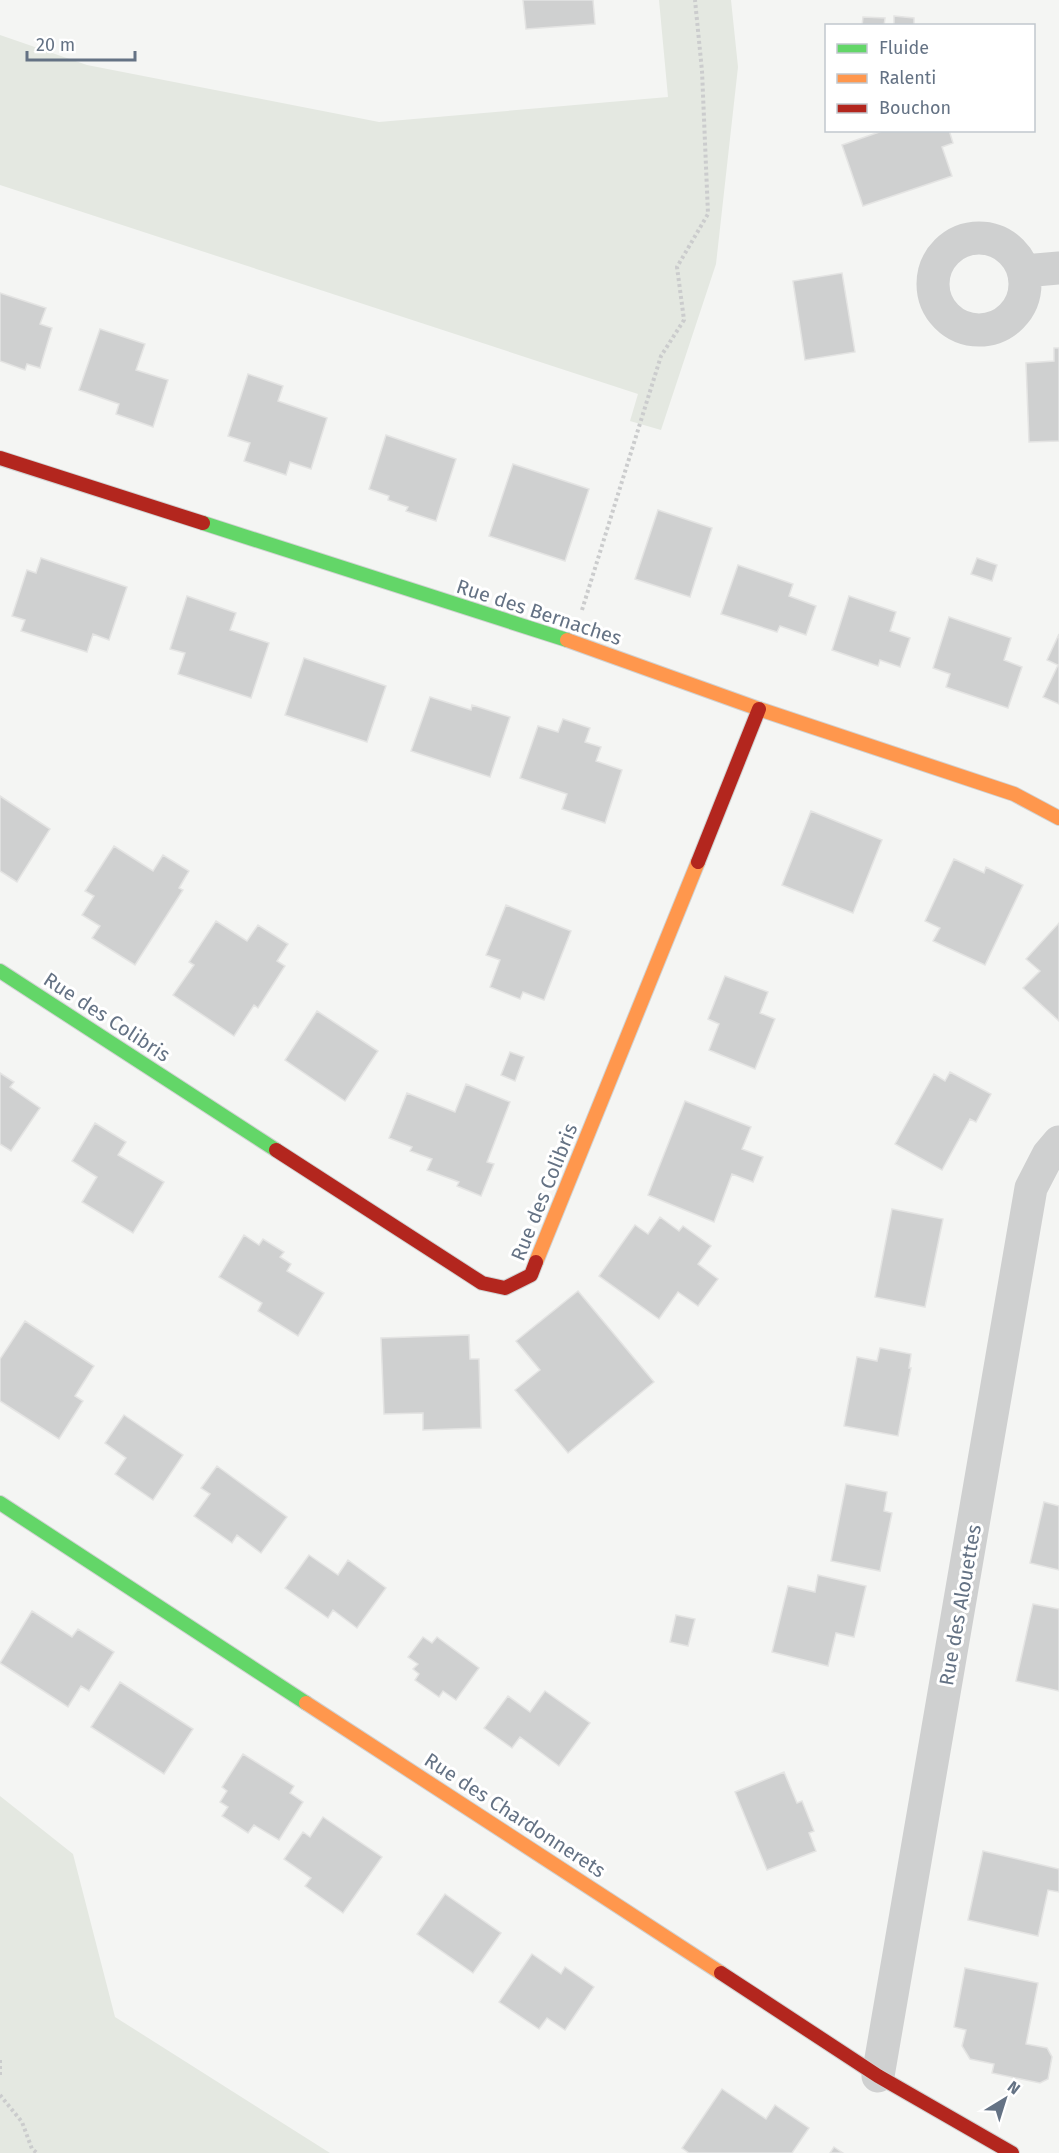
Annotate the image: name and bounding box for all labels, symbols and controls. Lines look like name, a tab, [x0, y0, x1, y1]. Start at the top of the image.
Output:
scale bar	[27, 24, 135, 62]
legend	[825, 24, 1035, 132]
text: 20 m	[36, 34, 75, 56]
text: Fluide	[879, 37, 929, 59]
text: Ralenti	[879, 67, 936, 89]
text: Bouchon	[879, 97, 951, 119]
street label: Rue des Bernaches	[453, 574, 625, 650]
street label: Rue des Colibris	[39, 967, 175, 1067]
street label: Rue des Colibris	[506, 1120, 582, 1264]
street label: Rue des Alouettes	[934, 1523, 986, 1687]
street label: Rue des Chardonnerets	[420, 1748, 610, 1882]
north arrow	[975, 2069, 1035, 2129]
text: N	[1004, 2077, 1024, 2098]

